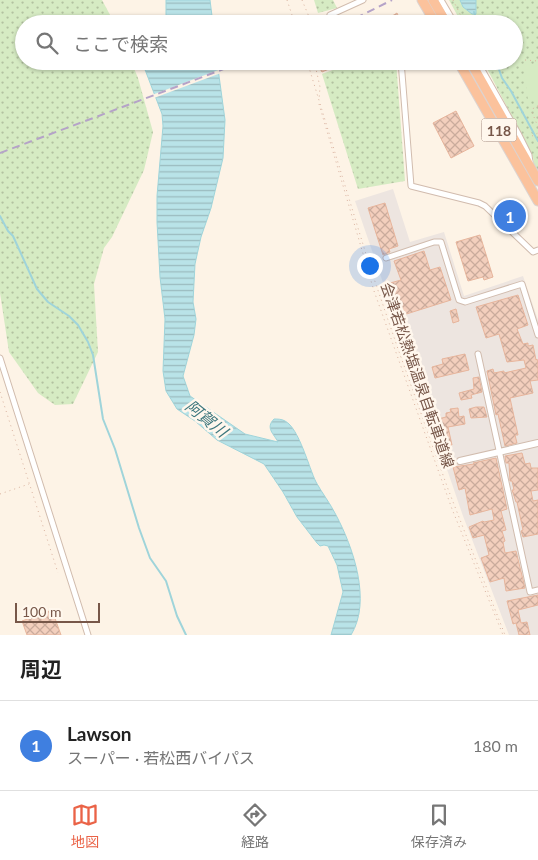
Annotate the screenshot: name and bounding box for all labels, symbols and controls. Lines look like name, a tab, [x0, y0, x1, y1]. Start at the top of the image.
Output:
search box	[15, 15, 523, 70]
icon: search	[33, 29, 61, 57]
text: ここで検索	[73, 32, 168, 55]
road number: 118	[482, 118, 516, 142]
pin: 1	[494, 197, 526, 235]
your location	[357, 253, 383, 279]
street label: 会津若松熱塩温泉自転車道線	[378, 280, 458, 470]
water label: 阿賀川	[182, 396, 233, 442]
scale bar	[15, 600, 100, 623]
text: 100 m	[22, 603, 61, 620]
text: 周辺	[20, 656, 62, 681]
text: Lawson	[67, 722, 132, 745]
text: 1	[31, 736, 41, 755]
text: 180 m	[473, 736, 518, 755]
text: スーパー · 若松西バイパス	[67, 748, 255, 767]
tab: 地図	[71, 801, 99, 851]
tab: 経路	[241, 801, 269, 851]
tab: 保存済み	[411, 801, 467, 851]

